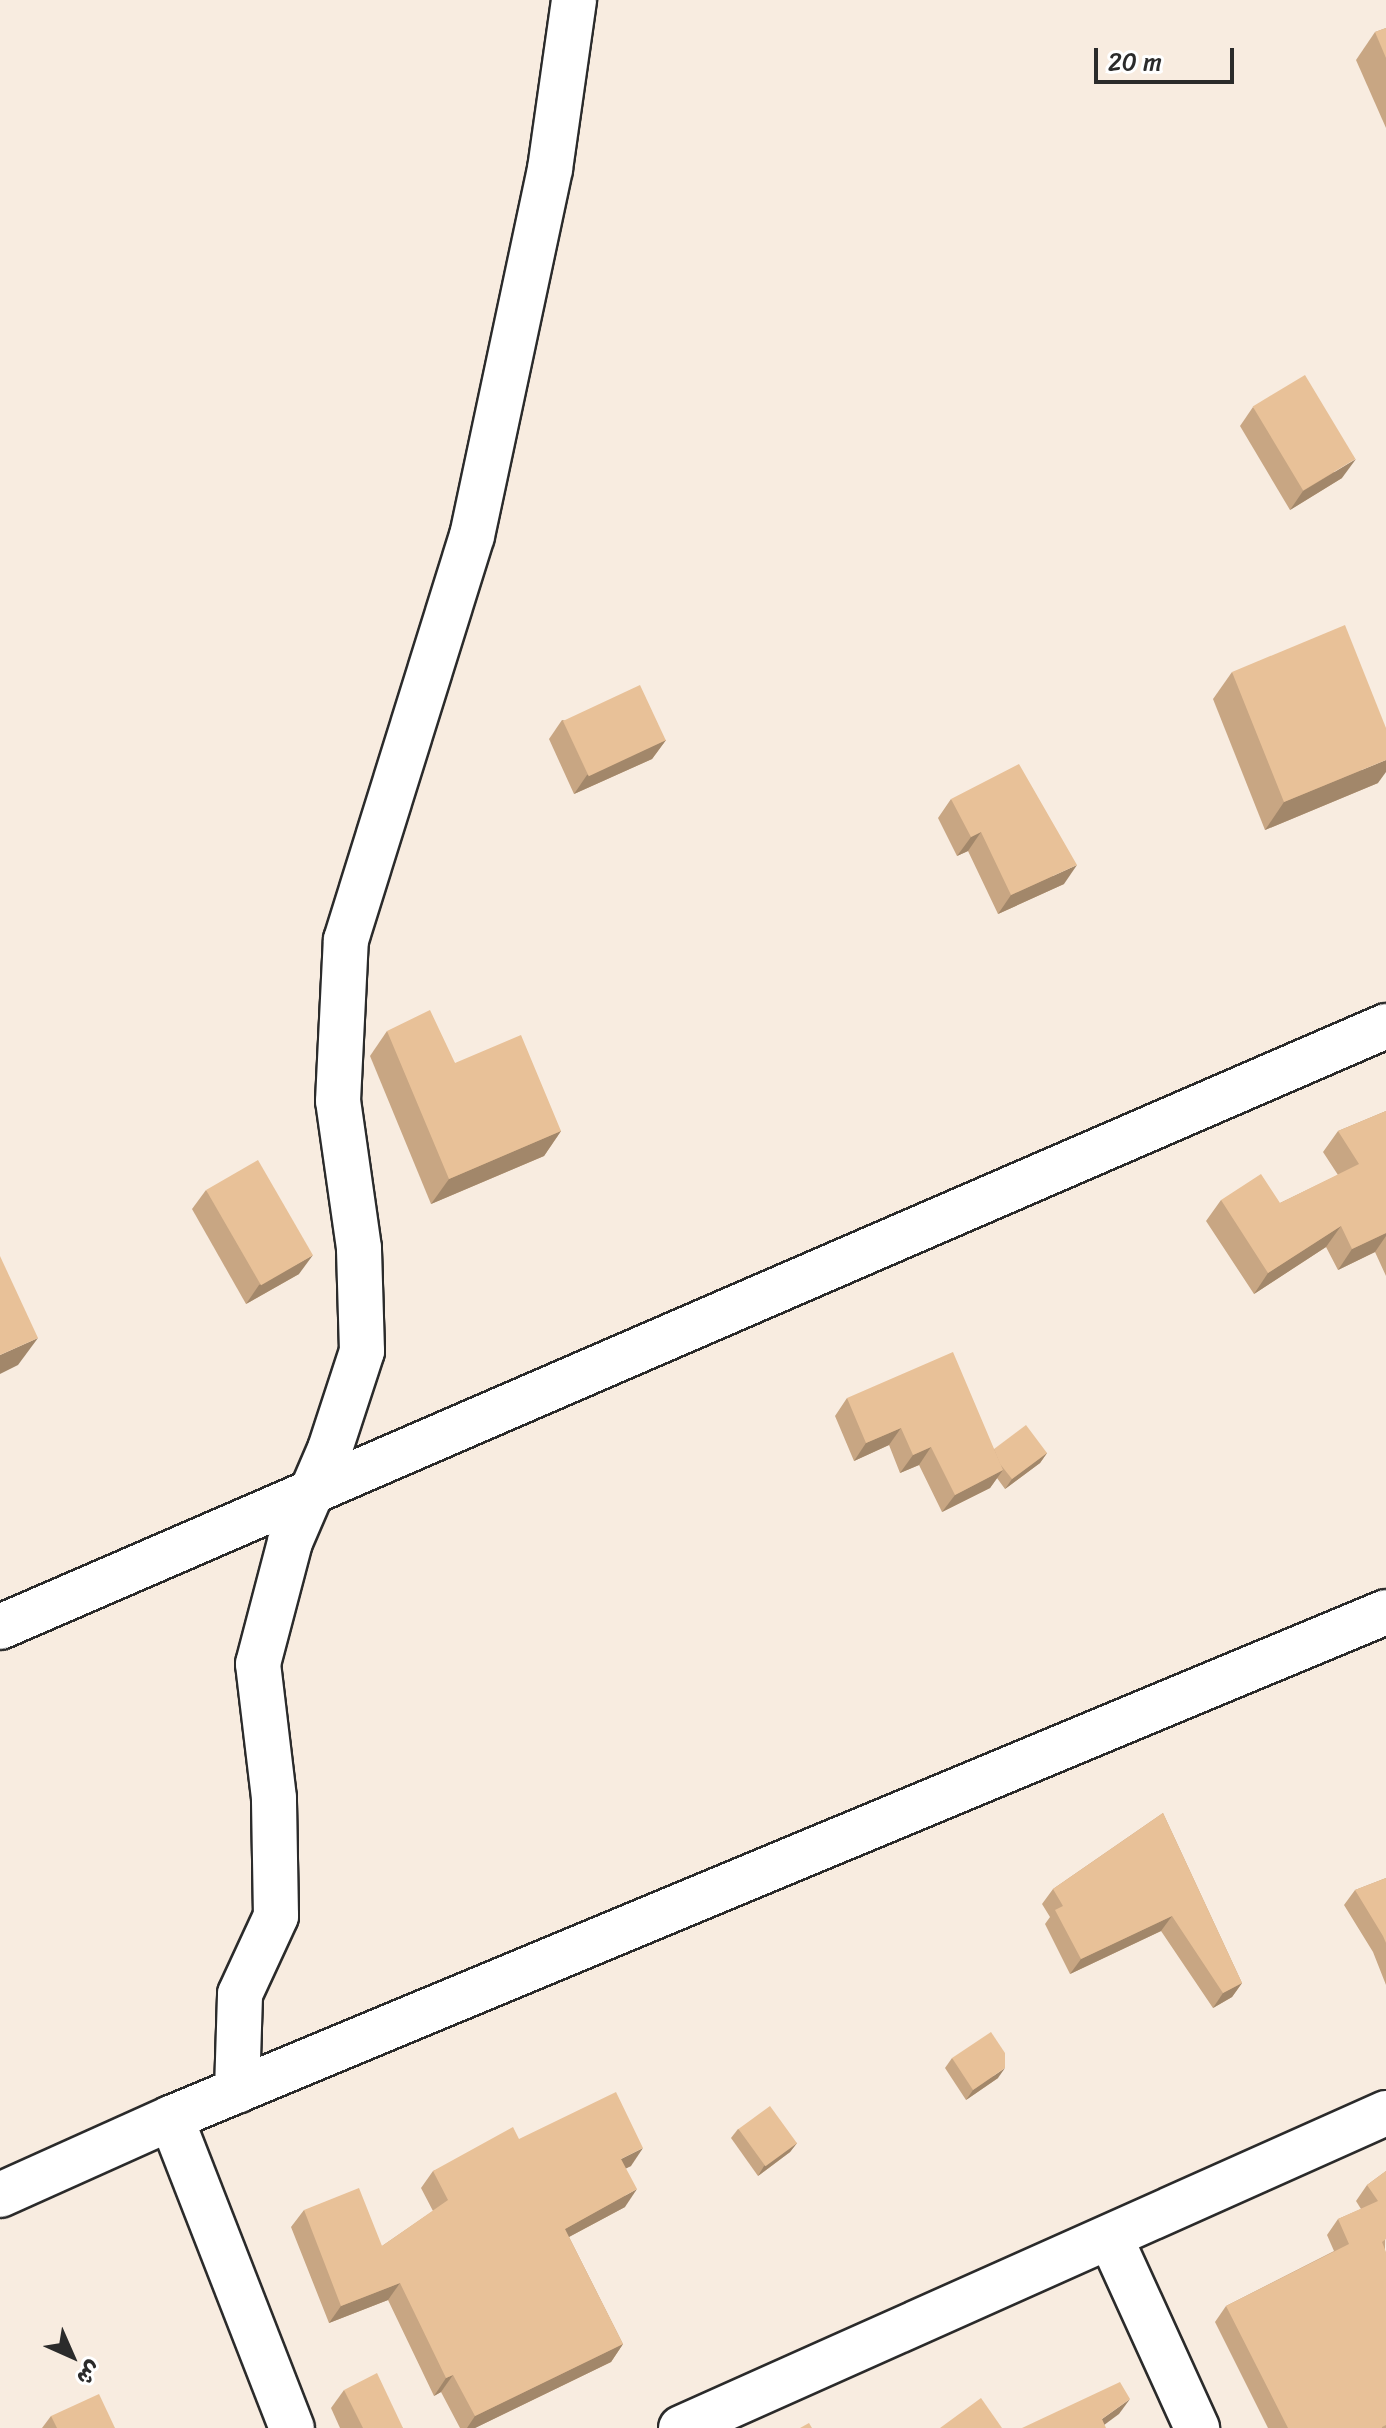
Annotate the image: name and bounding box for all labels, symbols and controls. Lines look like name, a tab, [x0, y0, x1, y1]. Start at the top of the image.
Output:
scale bar	[1098, 32, 1238, 82]
text: 20 m	[1108, 41, 1162, 83]
north arrow	[32, 2316, 112, 2396]
text: ش	[67, 2351, 112, 2396]

